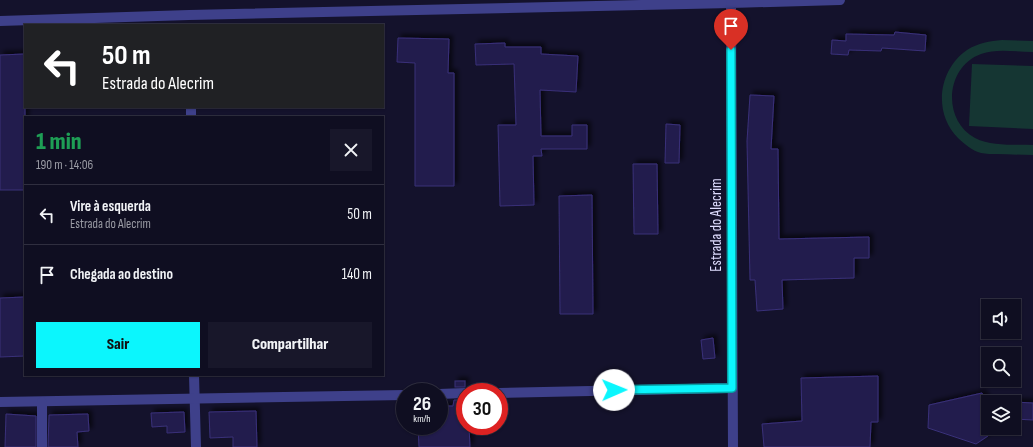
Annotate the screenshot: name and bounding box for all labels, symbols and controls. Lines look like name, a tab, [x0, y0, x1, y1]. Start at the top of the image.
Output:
pin	[714, 9, 748, 50]
icon: arrive	[720, 15, 742, 37]
text: 50 m	[102, 39, 151, 72]
icon: left	[36, 40, 88, 92]
text: Estrada do Alecrim	[102, 73, 214, 94]
text: 1 min	[36, 127, 82, 156]
button: close	[330, 129, 372, 171]
text: 190 m · 14:06	[36, 157, 93, 173]
street label: Estrada do Alecrim	[707, 178, 726, 272]
text: Vire à esquerda	[70, 197, 151, 216]
icon: left	[36, 204, 58, 226]
text: 50 m	[347, 205, 372, 224]
text: Estrada do Alecrim	[70, 216, 151, 232]
icon: arrive	[36, 264, 58, 286]
text: Chegada ao destino	[70, 265, 173, 284]
text: 140 m	[342, 265, 372, 284]
map controls	[981, 299, 1021, 435]
button: sound	[981, 299, 1021, 339]
button: Sair	[36, 322, 200, 368]
button: Compartilhar	[208, 322, 372, 368]
button: search	[981, 347, 1021, 387]
position arrow	[593, 369, 635, 411]
speed limit sign: 30	[456, 383, 508, 435]
text: 26	[413, 392, 431, 416]
button: layers	[981, 395, 1021, 435]
text: km/h	[413, 413, 431, 425]

